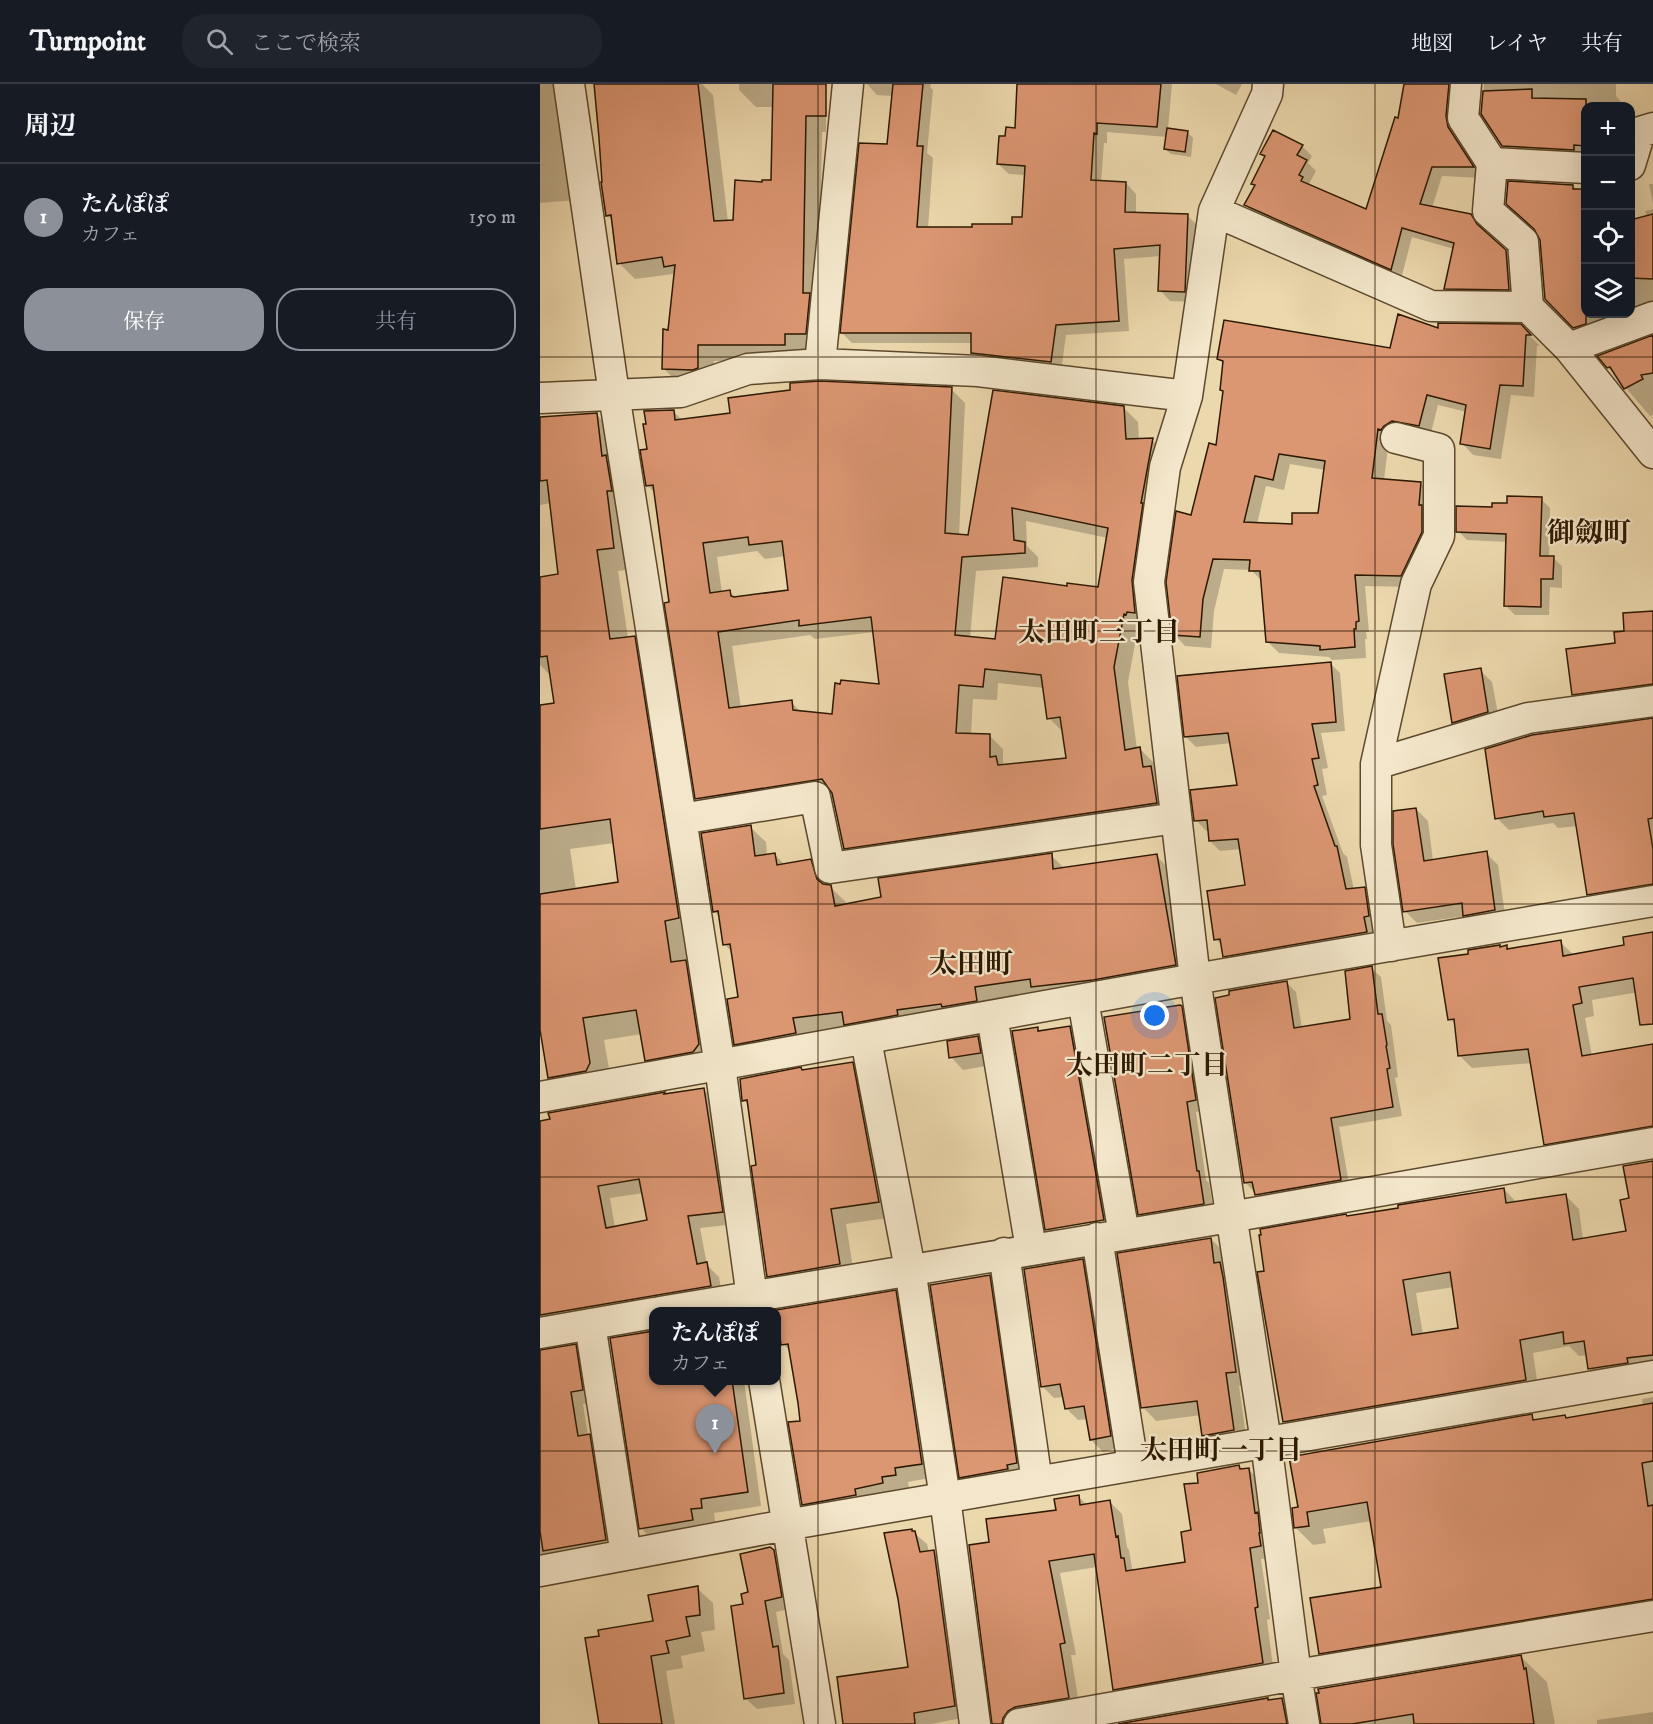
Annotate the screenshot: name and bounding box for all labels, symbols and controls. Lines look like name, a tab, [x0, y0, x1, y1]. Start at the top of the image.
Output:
search box	[182, 14, 602, 68]
text: Turnpoint	[30, 24, 146, 59]
icon: search	[203, 25, 236, 58]
text: ここで検索	[251, 30, 361, 57]
text: 地図	[1411, 31, 1453, 57]
text: レイヤ	[1486, 31, 1548, 57]
text: 共有	[1581, 31, 1623, 57]
map controls	[1581, 102, 1635, 318]
button: +	[1581, 102, 1635, 156]
text: 周辺	[24, 110, 76, 143]
button: −	[1581, 156, 1635, 210]
text: たんぽぽ	[81, 191, 169, 218]
text: 1	[40, 205, 47, 230]
text: 150 m	[469, 205, 516, 230]
button: locate	[1581, 210, 1635, 264]
text: カフェ	[81, 223, 140, 248]
button: layers	[1581, 264, 1635, 318]
button: 保存	[24, 288, 264, 351]
button: 共有	[276, 288, 516, 351]
district label: 御劔町	[1547, 516, 1631, 551]
district label: 太田町三丁目	[1018, 616, 1180, 650]
district label: 太田町	[929, 947, 1013, 982]
your location	[1140, 1001, 1169, 1030]
district label: 太田町二丁目	[1066, 1049, 1228, 1083]
popup	[649, 1307, 781, 1385]
text: たんぽぽ	[671, 1320, 759, 1347]
text: カフェ	[671, 1352, 730, 1377]
pin: 1	[696, 1404, 735, 1454]
district label: 太田町一丁目	[1140, 1434, 1302, 1468]

